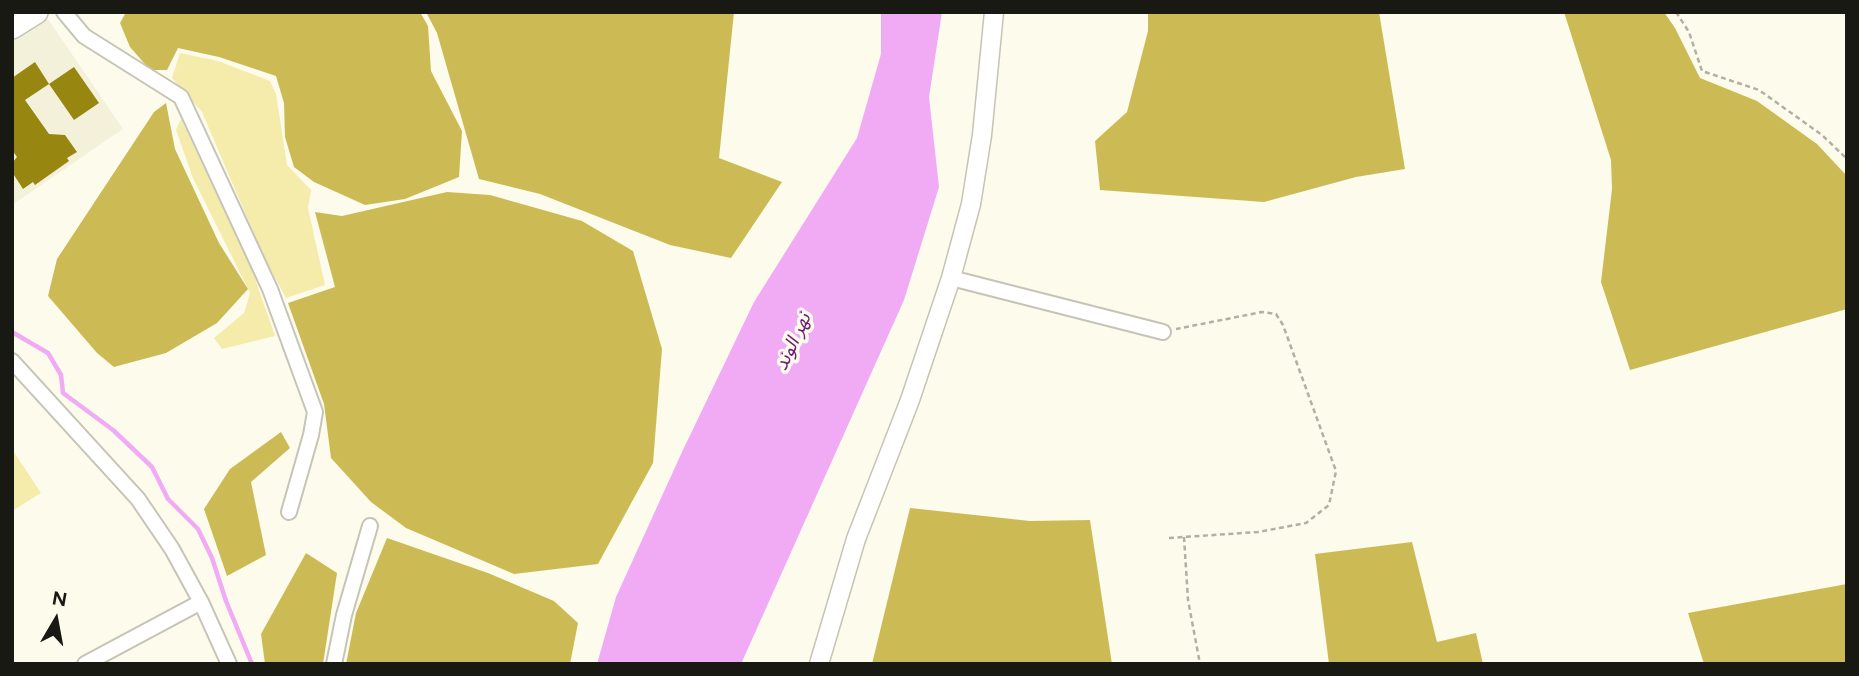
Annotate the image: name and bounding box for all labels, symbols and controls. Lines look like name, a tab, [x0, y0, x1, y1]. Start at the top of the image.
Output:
water label: نهر الوند	[770, 310, 816, 374]
north arrow	[21, 585, 91, 655]
text: N	[51, 586, 69, 611]

